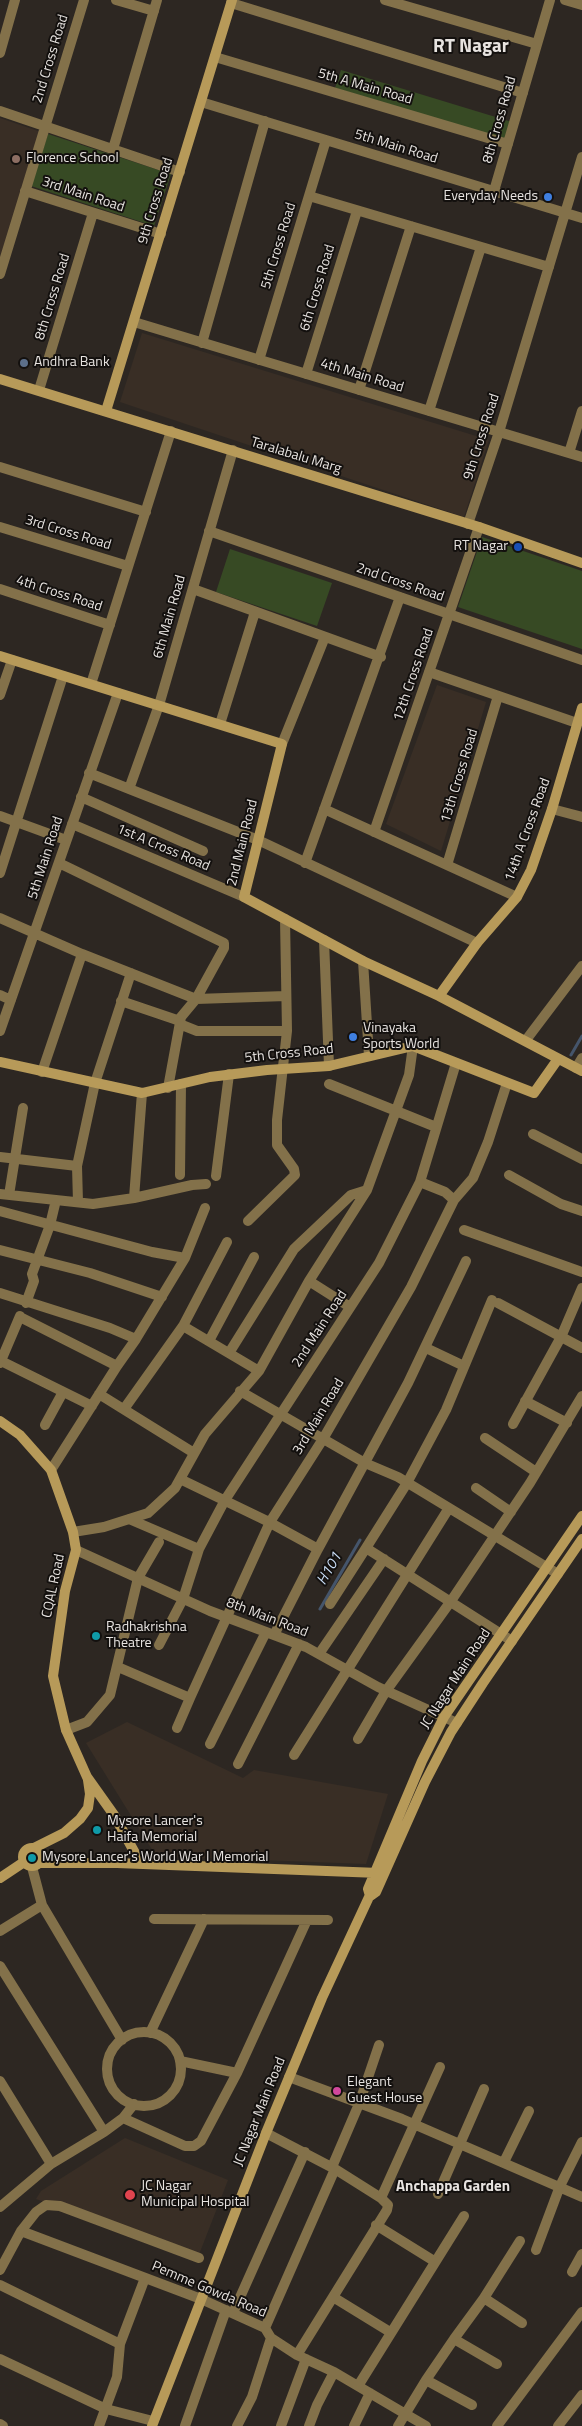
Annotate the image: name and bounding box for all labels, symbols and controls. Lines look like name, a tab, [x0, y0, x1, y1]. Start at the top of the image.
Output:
street label: 2nd Cross Road	[30, 13, 72, 105]
district label: RT Nagar	[433, 36, 509, 58]
street label: 5th A Main Road	[316, 65, 414, 109]
street label: 8th Cross Road	[480, 75, 520, 165]
street label: 5th Main Road	[352, 126, 440, 168]
place label: Florence School	[26, 151, 119, 167]
marker: Florence School	[10, 153, 22, 165]
street label: 9th Cross Road	[135, 156, 177, 246]
street label: 3rd Main Road	[40, 174, 126, 216]
place label: Everyday Needs	[444, 189, 538, 205]
marker: Everyday Needs	[542, 191, 554, 203]
street label: 5th Cross Road	[258, 201, 300, 291]
street label: 6th Cross Road	[297, 243, 339, 333]
street label: 8th Cross Road	[32, 252, 74, 342]
place label: Andhra Bank	[34, 355, 110, 371]
street label: 4th Main Road	[318, 355, 406, 397]
marker: Andhra Bank	[18, 357, 30, 369]
street label: 9th Cross Road	[460, 392, 504, 482]
street label: Taralabalu Marg	[249, 434, 343, 478]
street label: 3rd Cross Road	[23, 512, 113, 554]
place label: RT Nagar	[454, 539, 508, 555]
marker: RT Nagar	[512, 541, 524, 553]
street label: 2nd Cross Road	[354, 560, 446, 606]
street label: 4th Cross Road	[14, 572, 104, 616]
street label: 6th Main Road	[150, 573, 190, 661]
street label: 12th Cross Road	[390, 626, 438, 724]
street label: 13th Cross Road	[438, 727, 482, 825]
street label: 14th A Cross Road	[502, 776, 554, 884]
street label: 2nd Main Road	[224, 798, 262, 888]
street label: 5th Main Road	[25, 814, 67, 902]
street label: 1st A Cross Road	[114, 821, 212, 875]
place label: Vinayaka Sports World	[363, 1021, 440, 1054]
marker: Vinayaka Sports World	[347, 1031, 359, 1043]
street label: 5th Cross Road	[244, 1041, 334, 1067]
street label: 2nd Main Road	[289, 1287, 351, 1371]
street label: 3rd Main Road	[290, 1376, 348, 1458]
water label: H101	[314, 1550, 346, 1588]
street label: CQAL Road	[39, 1552, 69, 1620]
street label: 8th Main Road	[224, 1595, 310, 1641]
place label: Radhakrishna Theatre	[106, 1620, 187, 1652]
street label: JC Nagar Main Road	[417, 1626, 495, 1732]
marker: Radhakrishna Theatre	[90, 1630, 102, 1642]
place label: Mysore Lancer's Haifa Memorial	[107, 1814, 203, 1846]
marker: Mysore Lancer's Haifa Memorial	[91, 1824, 103, 1836]
place label: Mysore Lancer's World War I Memorial	[42, 1850, 269, 1866]
marker: Mysore Lancer's World War I Memorial	[26, 1852, 38, 1864]
street label: JC Nagar Main Road	[230, 2055, 290, 2169]
place label: Elegant Guest House	[347, 2075, 422, 2108]
marker: Elegant Guest House	[331, 2085, 343, 2097]
district label: Anchappa Garden	[396, 2178, 510, 2196]
place label: JC Nagar Municipal Hospital	[141, 2179, 250, 2212]
marker: JC Nagar Municipal Hospital	[123, 2188, 137, 2202]
street label: Pemme Gowda Road	[149, 2258, 269, 2322]

